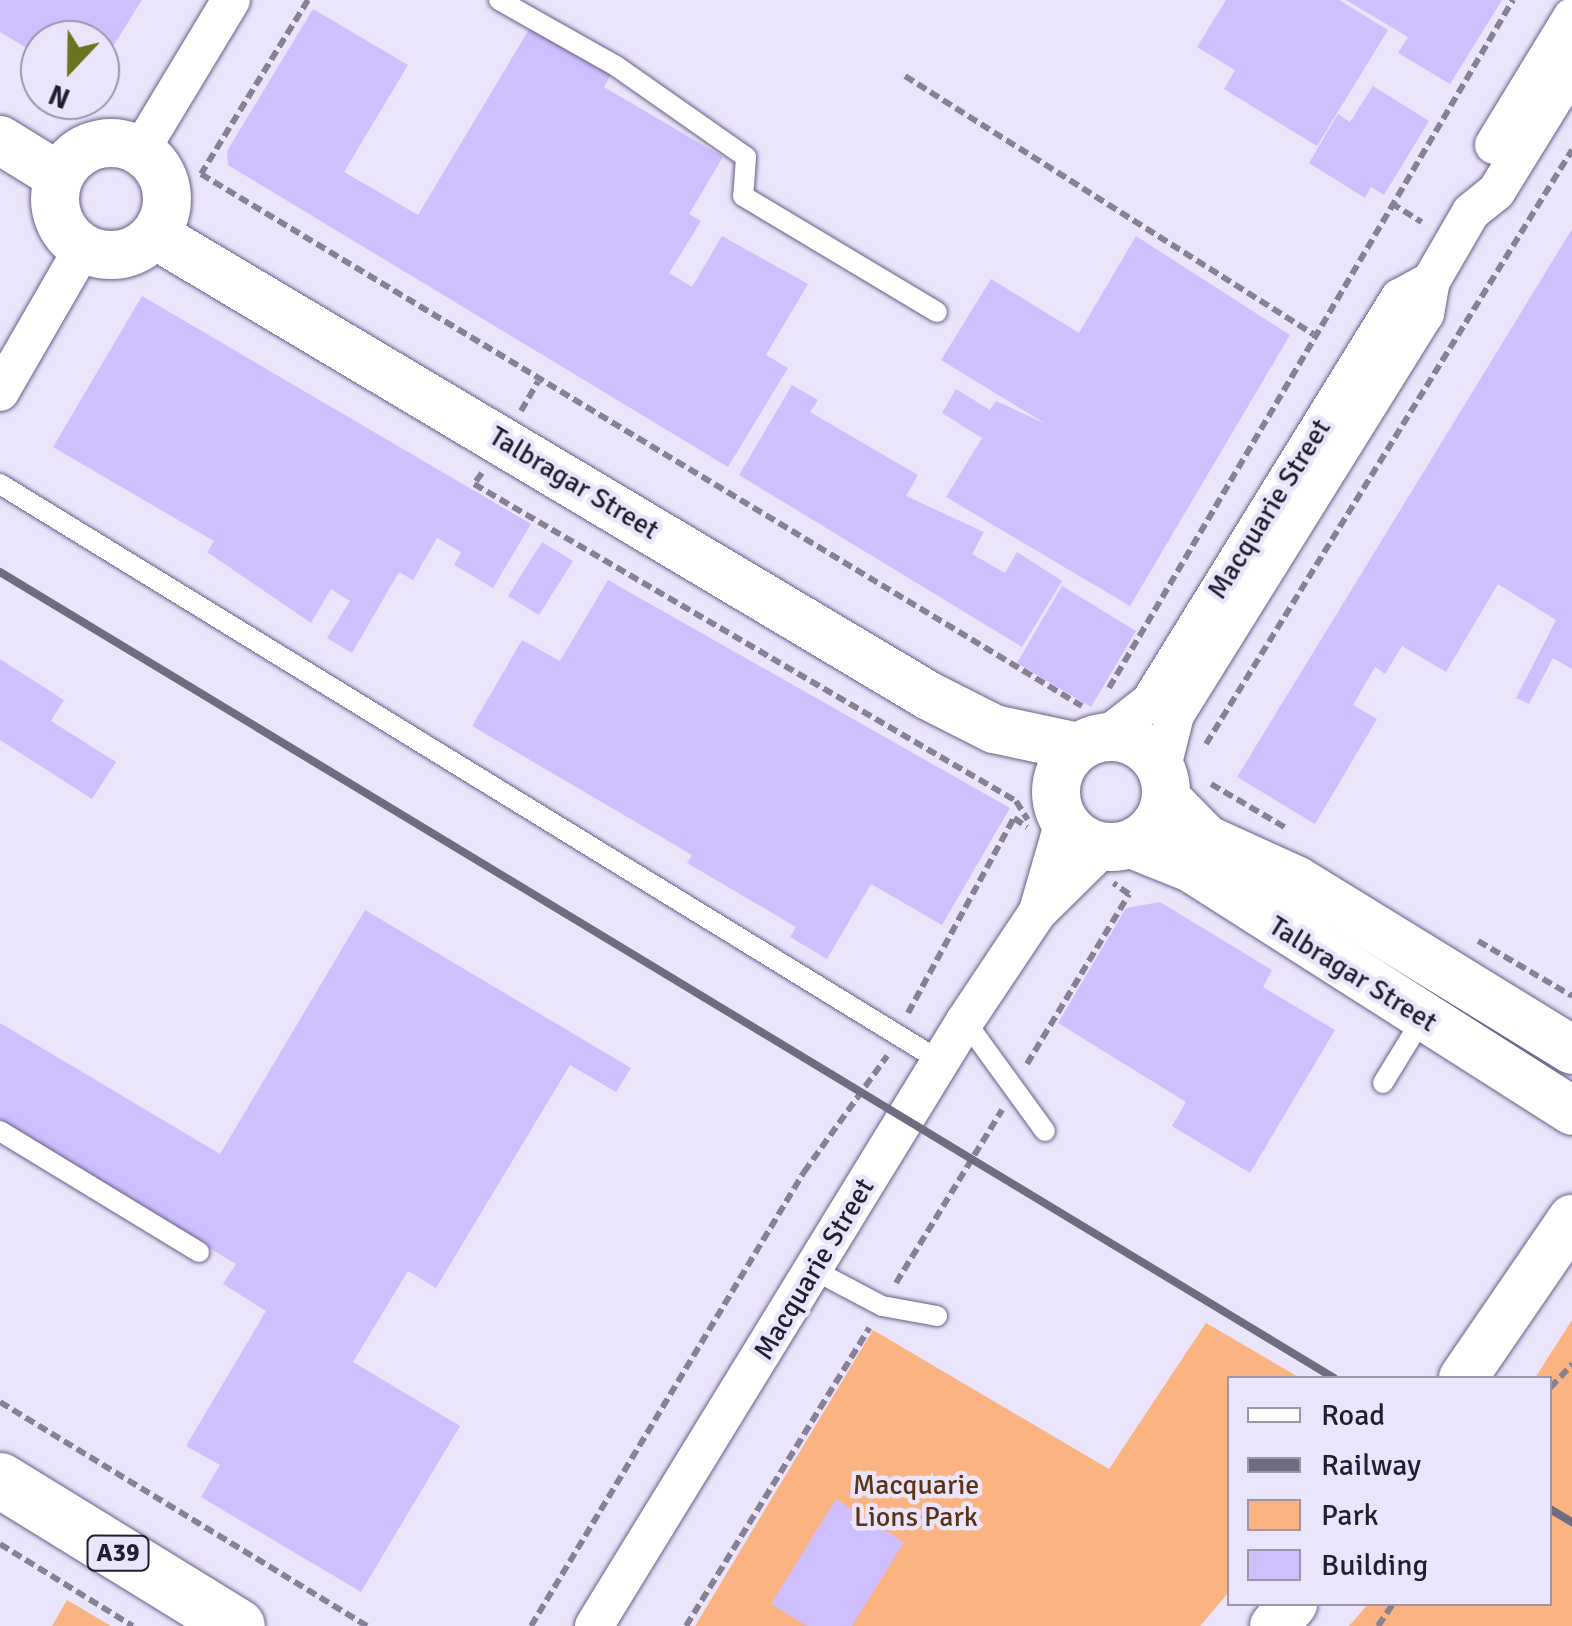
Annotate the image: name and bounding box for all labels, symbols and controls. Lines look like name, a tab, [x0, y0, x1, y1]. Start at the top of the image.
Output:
north arrow	[20, 20, 120, 120]
text: N	[44, 77, 75, 115]
street label: Macquarie Street	[1200, 413, 1338, 605]
street label: Talbragar Street	[483, 419, 665, 547]
street label: Talbragar Street	[1263, 909, 1443, 1039]
street label: Macquarie Street	[747, 1172, 881, 1366]
legend	[1227, 1376, 1552, 1606]
text: Road	[1321, 1397, 1385, 1434]
text: Railway	[1321, 1447, 1421, 1484]
park label: Macquarie Lions Park	[853, 1468, 979, 1534]
text: Park	[1321, 1497, 1379, 1534]
road number: A39	[86, 1533, 150, 1573]
text: Building	[1321, 1547, 1428, 1584]

